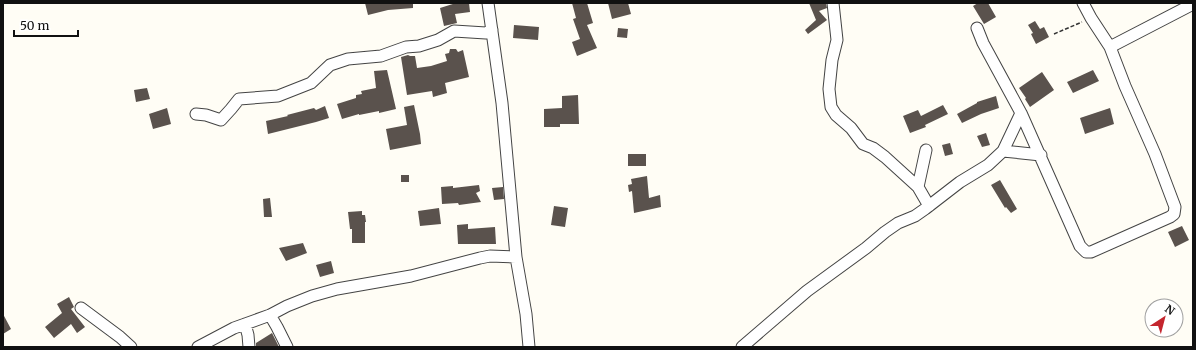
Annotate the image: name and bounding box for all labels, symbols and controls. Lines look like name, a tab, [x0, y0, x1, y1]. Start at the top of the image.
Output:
scale bar	[14, 12, 78, 38]
text: 50 m	[20, 18, 49, 33]
north arrow	[1144, 298, 1184, 338]
text: N	[1162, 302, 1178, 318]

